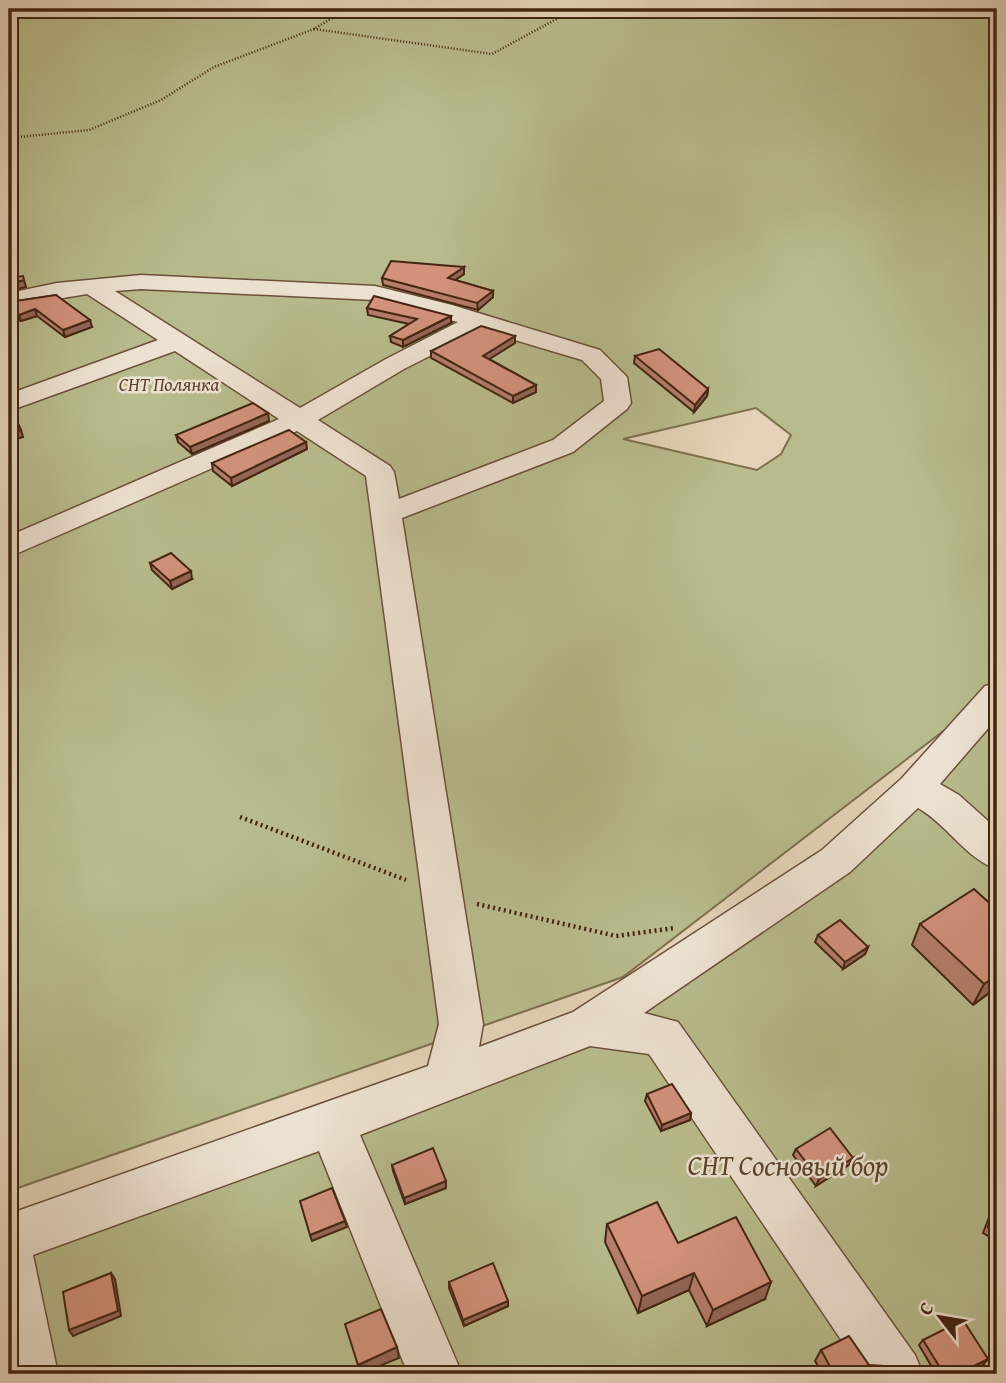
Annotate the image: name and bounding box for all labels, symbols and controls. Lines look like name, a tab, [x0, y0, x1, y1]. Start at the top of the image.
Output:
park label: СНТ Полянка	[119, 370, 220, 398]
park label: СНТ Сосновый бор	[687, 1144, 889, 1185]
north arrow	[904, 1282, 974, 1352]
text: С	[911, 1296, 940, 1320]

